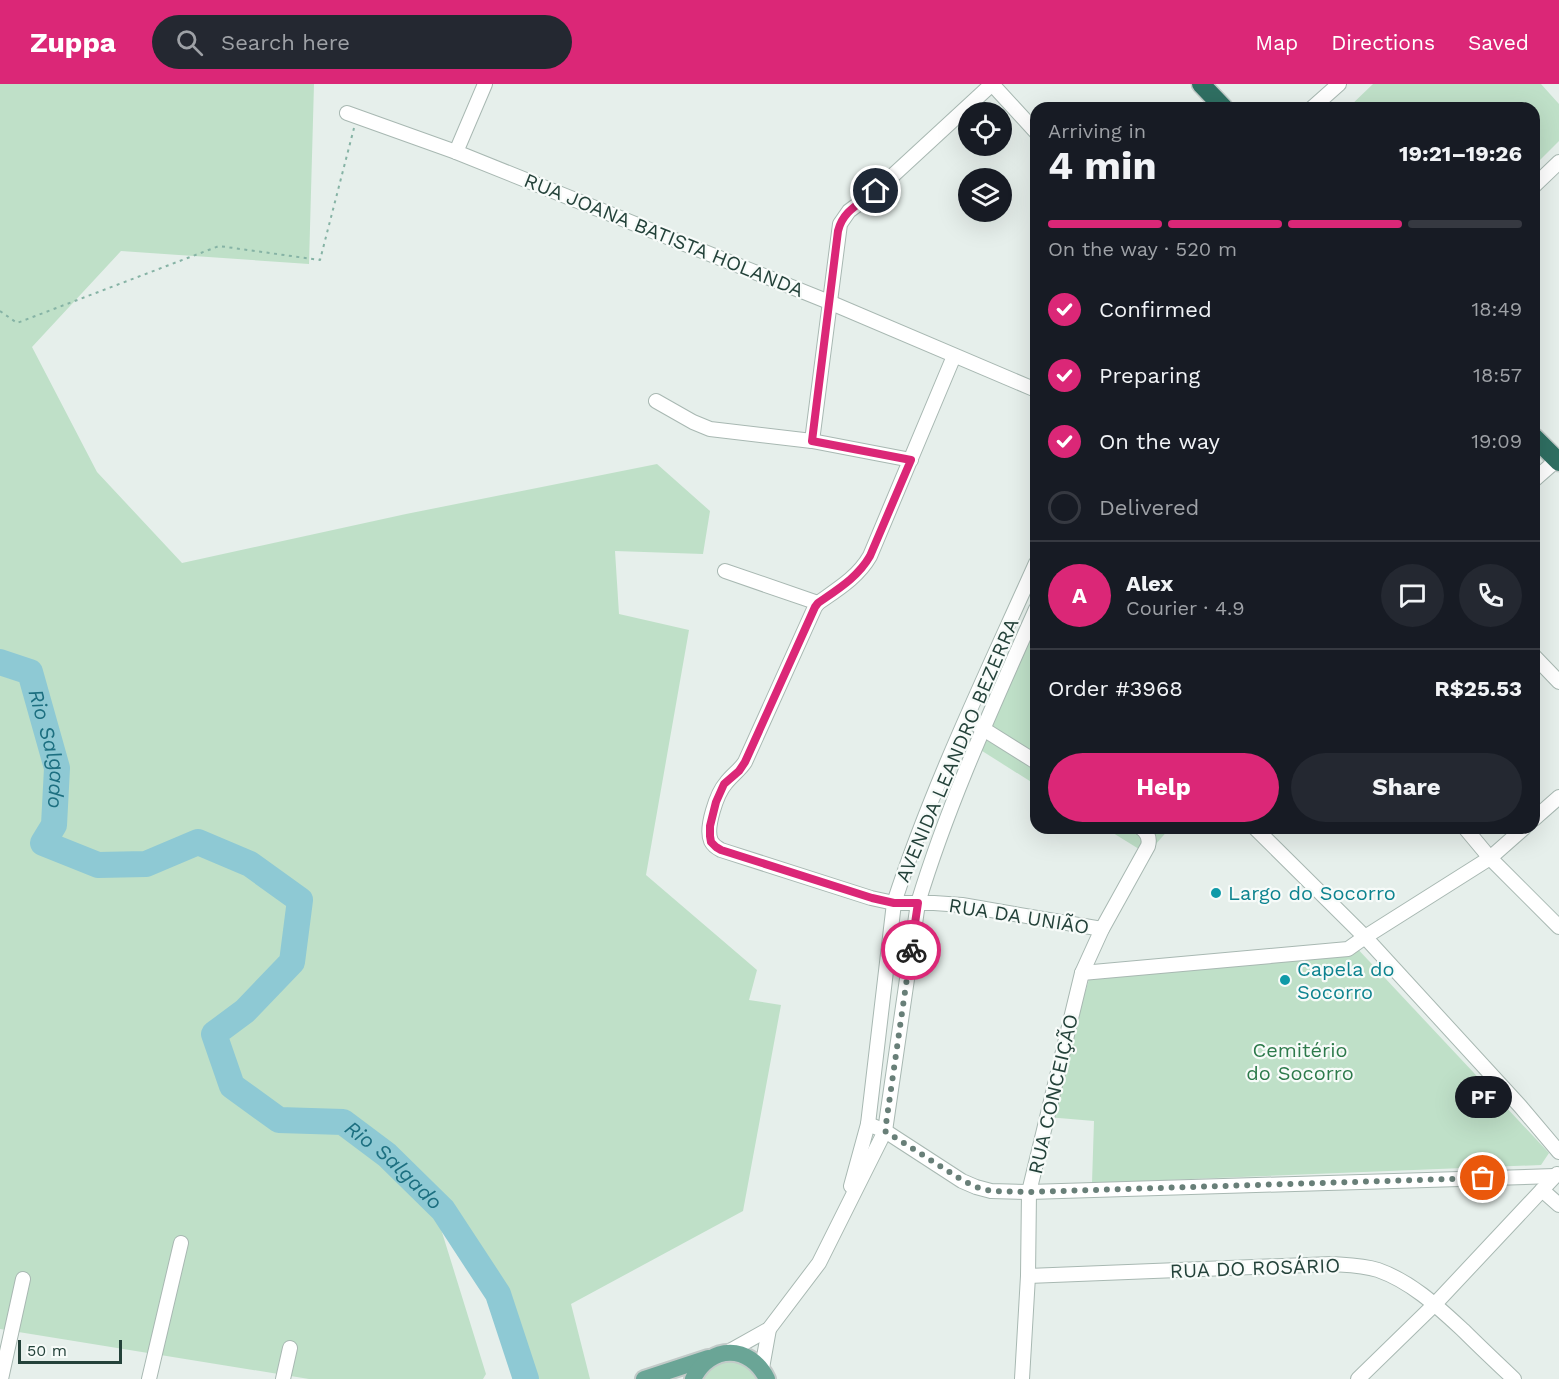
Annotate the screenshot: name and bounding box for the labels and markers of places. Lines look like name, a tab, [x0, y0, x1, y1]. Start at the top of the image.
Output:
pin	[850, 165, 901, 216]
place label: Largo do Socorro	[1228, 881, 1396, 905]
marker: Largo do Socorro	[1209, 886, 1223, 900]
place label: Capela do Socorro	[1297, 957, 1394, 1004]
marker: Capela do Socorro	[1278, 973, 1292, 987]
callout: PF	[1454, 1076, 1512, 1118]
pin	[1457, 1152, 1508, 1203]

